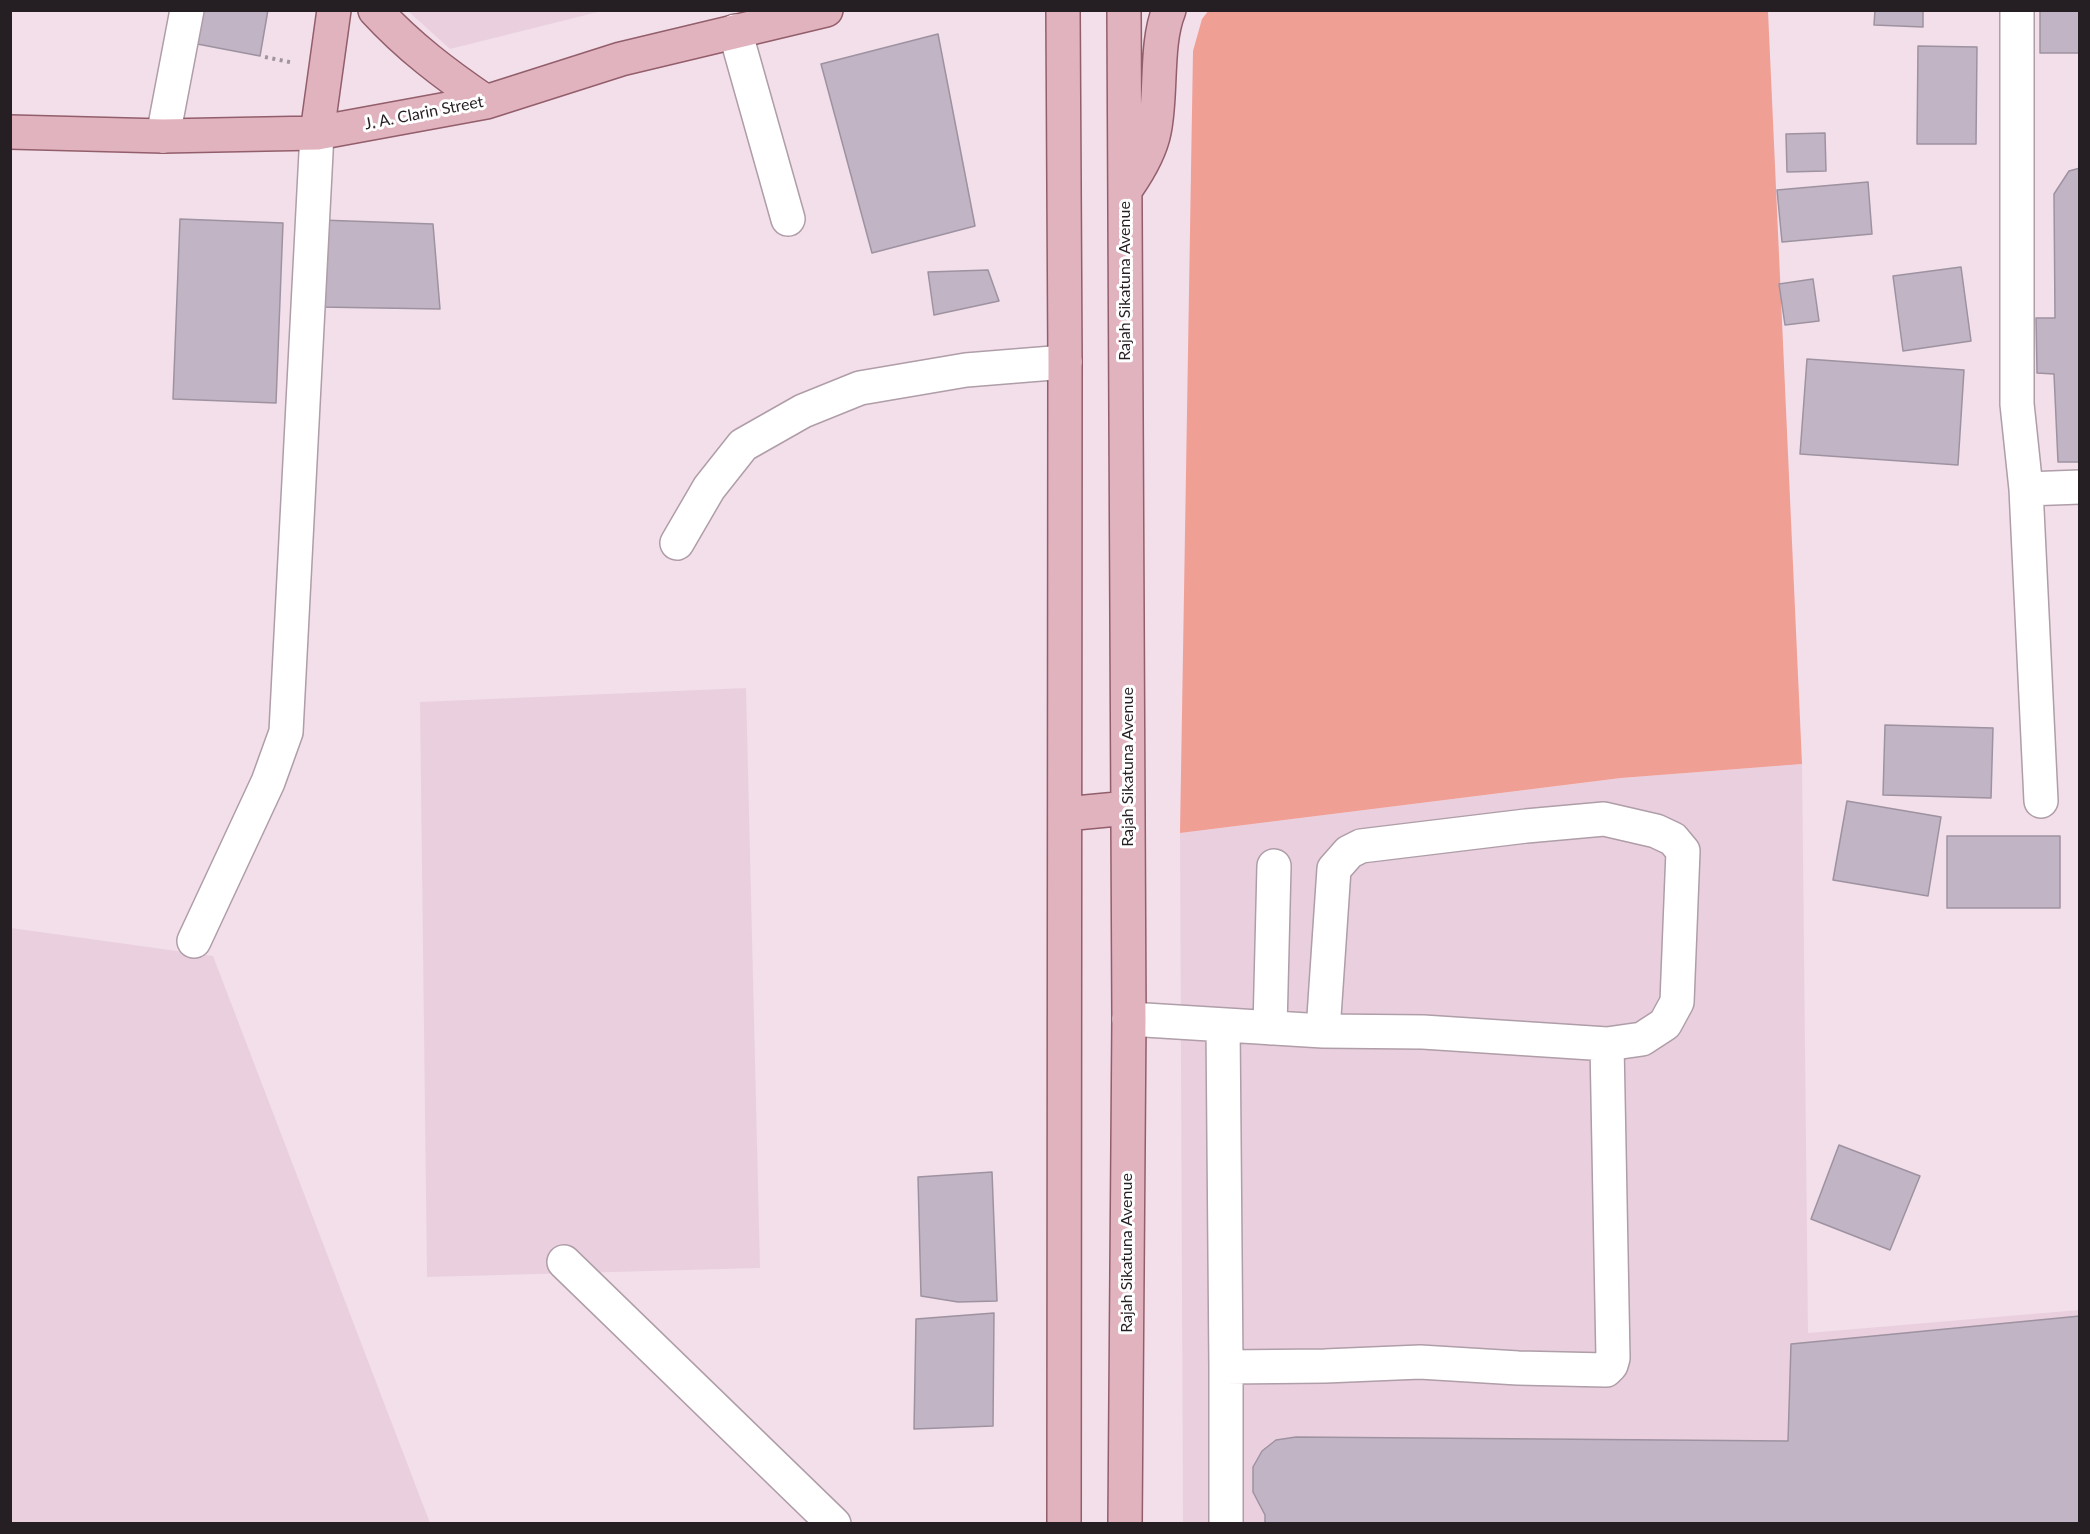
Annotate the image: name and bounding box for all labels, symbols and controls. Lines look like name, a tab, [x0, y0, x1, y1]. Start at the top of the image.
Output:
street label: J. A. Clarin Street	[363, 92, 485, 134]
street label: Rajah Sikatuna Avenue	[1115, 201, 1135, 361]
street label: Rajah Sikatuna Avenue	[1118, 687, 1138, 847]
street label: Rajah Sikatuna Avenue	[1117, 1173, 1137, 1333]

